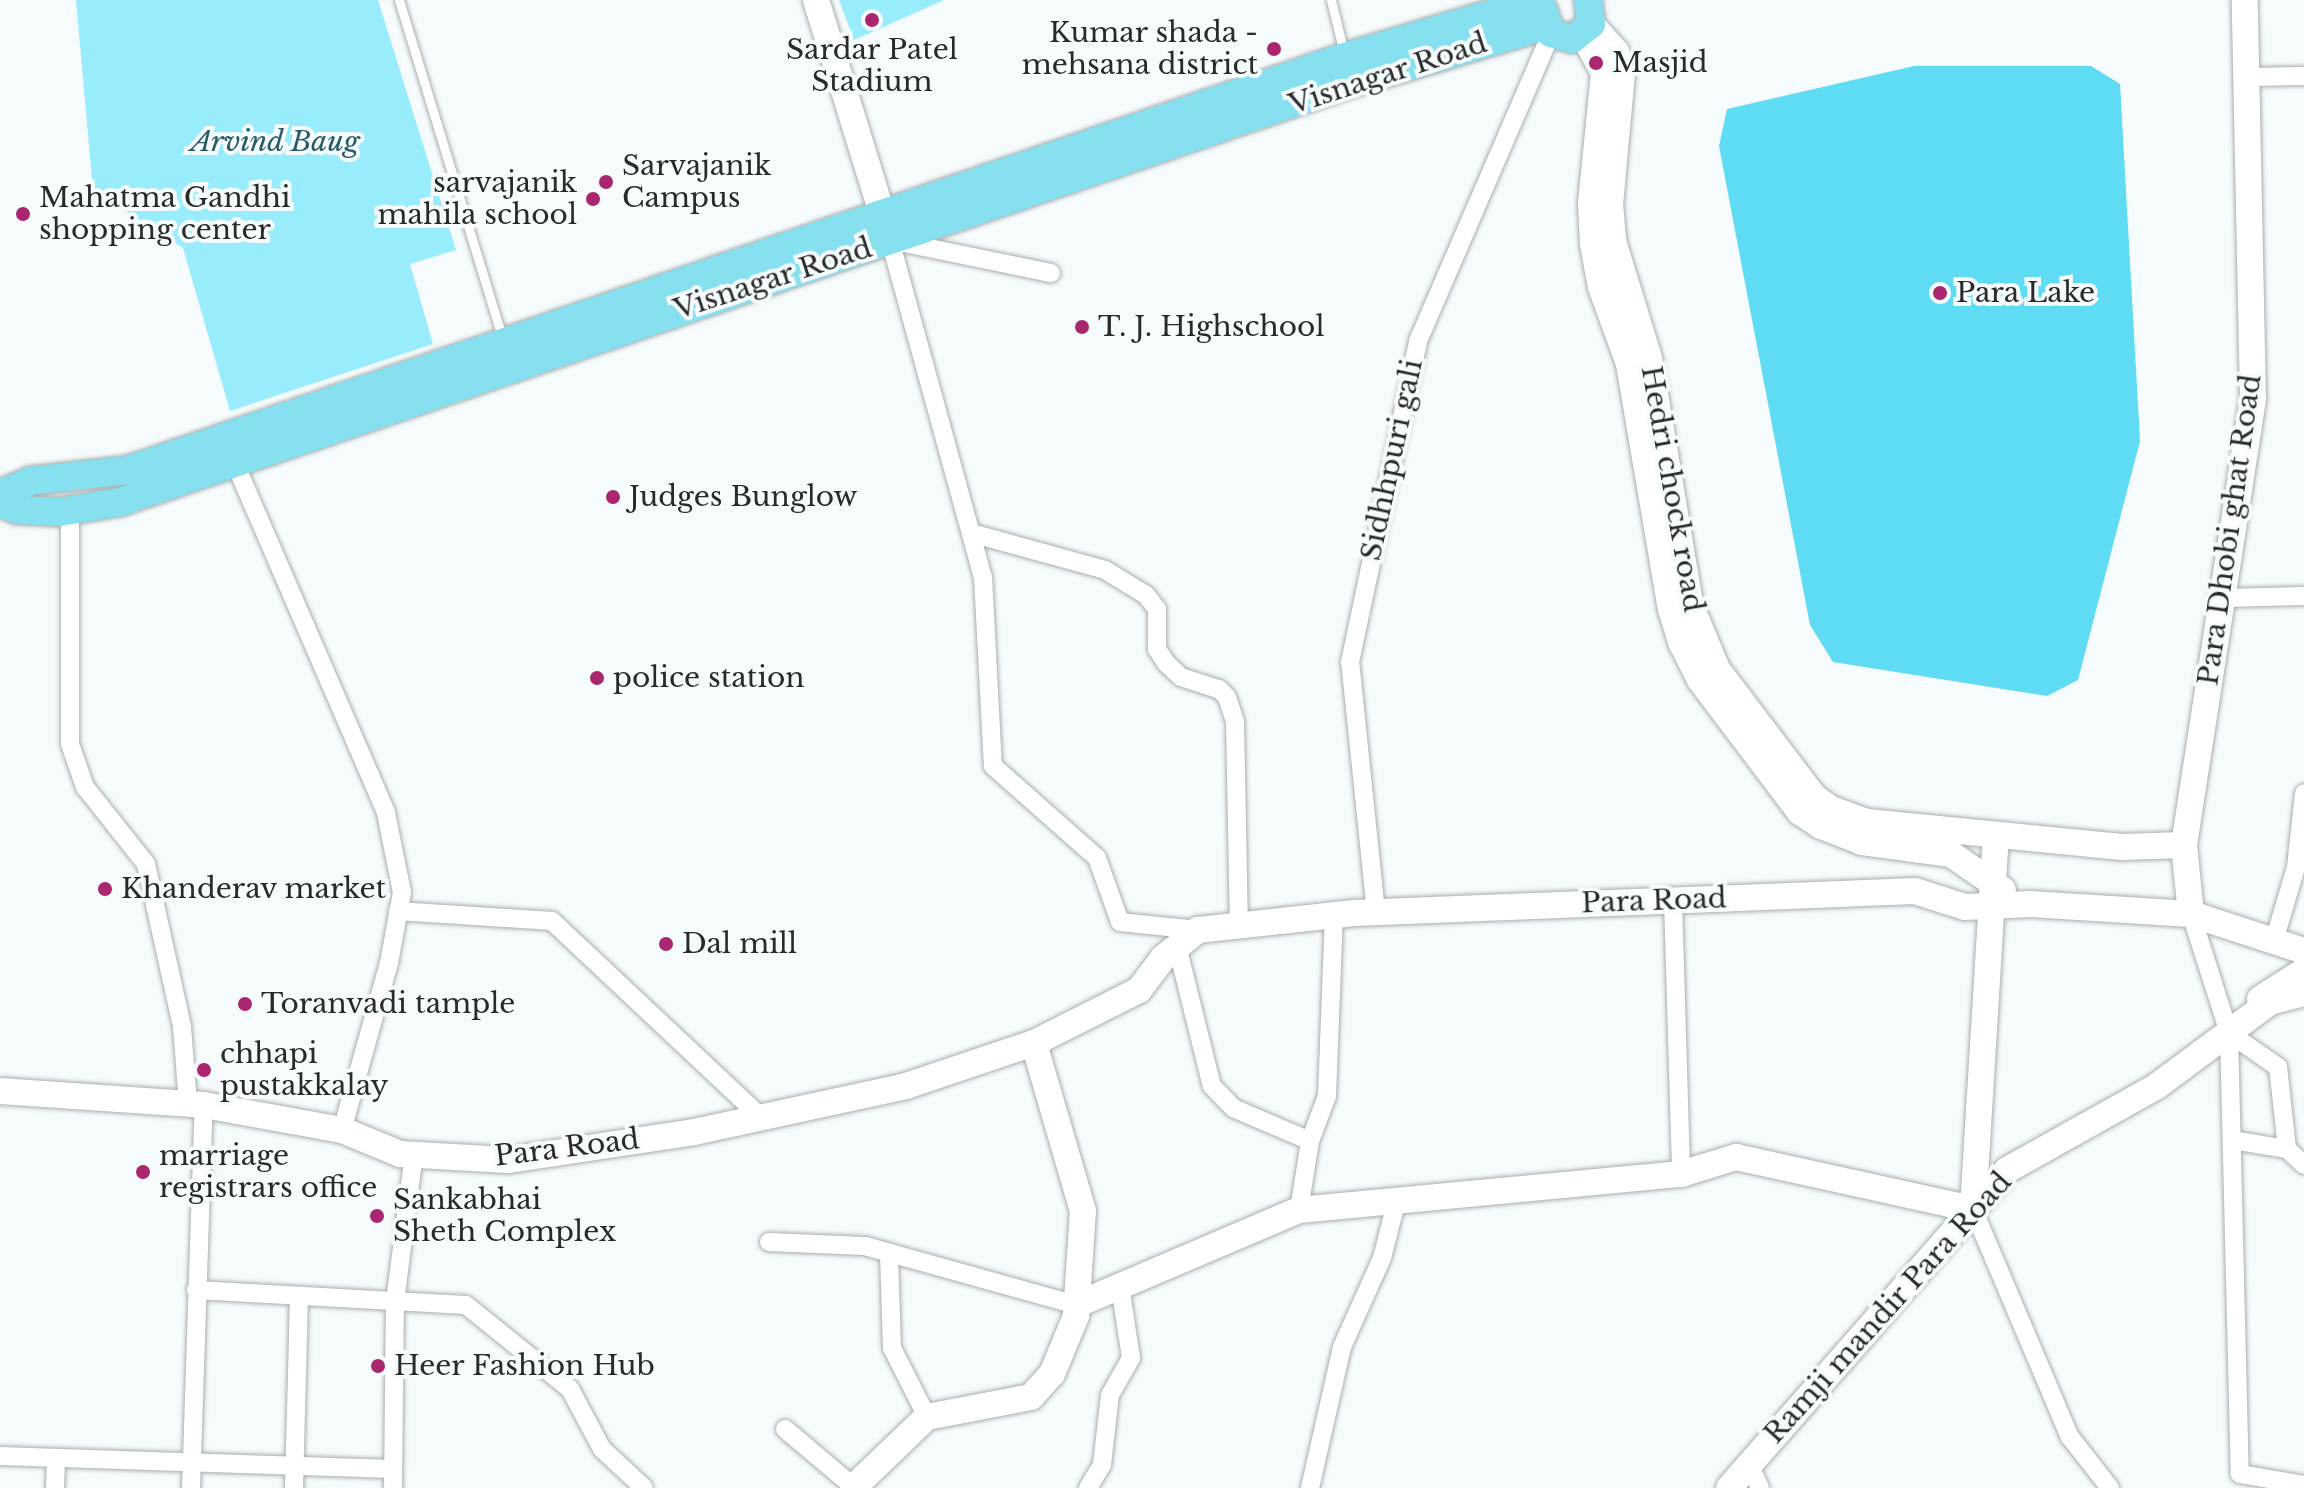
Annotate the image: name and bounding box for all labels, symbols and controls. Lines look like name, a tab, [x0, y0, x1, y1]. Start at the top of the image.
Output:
marker: Sardar Patel Stadium	[863, 11, 881, 29]
place label: Kumar shada - mehsana district	[1021, 16, 1258, 82]
street label: Visnagar Road	[1284, 26, 1492, 122]
place label: Sardar Patel Stadium	[786, 33, 958, 99]
marker: Kumar shada - mehsana district	[1265, 40, 1283, 58]
place label: Masjid	[1612, 46, 1708, 80]
marker: Masjid	[1587, 54, 1605, 72]
park label: Arvind Baug	[190, 125, 360, 159]
place label: Sarvajanik Campus	[622, 149, 771, 215]
place label: sarvajanik mahila school	[377, 166, 577, 232]
marker: Sarvajanik Campus	[597, 173, 615, 191]
place label: Mahatma Gandhi shopping center	[39, 181, 291, 247]
marker: sarvajanik mahila school	[584, 190, 602, 208]
marker: Mahatma Gandhi shopping center	[14, 205, 32, 223]
street label: Visnagar Road	[669, 231, 877, 327]
place label: Para Lake	[1956, 276, 2095, 310]
marker: Para Lake	[1931, 284, 1949, 302]
place label: T. J. Highschool	[1098, 310, 1324, 344]
marker: T. J. Highschool	[1073, 318, 1091, 336]
street label: Sidhhpuri gali	[1354, 356, 1430, 564]
street label: Hedri chock road	[1634, 363, 1710, 615]
street label: Para Dhobi ghat Road	[2192, 372, 2268, 688]
place label: Judges Bunglow	[629, 480, 857, 514]
marker: Judges Bunglow	[604, 488, 622, 506]
place label: police station	[613, 661, 805, 695]
marker: police station	[588, 669, 606, 687]
place label: Khanderav market	[121, 872, 387, 906]
marker: Khanderav market	[96, 880, 114, 898]
street label: Para Road	[1581, 882, 1727, 920]
place label: Dal mill	[682, 927, 797, 961]
marker: Dal mill	[657, 935, 675, 953]
place label: Toranvadi tample	[261, 987, 515, 1021]
marker: Toranvadi tample	[236, 995, 254, 1013]
place label: chhapi pustakkalay	[220, 1037, 389, 1103]
marker: chhapi pustakkalay	[195, 1061, 213, 1079]
street label: Para Road	[493, 1122, 641, 1174]
place label: marriage registrars office	[159, 1139, 377, 1205]
marker: marriage registrars office	[134, 1163, 152, 1181]
street label: Ramji mandir Para Road	[1757, 1165, 2019, 1451]
place label: Sankabhai Sheth Complex	[393, 1183, 616, 1249]
marker: Sankabhai Sheth Complex	[368, 1207, 386, 1225]
place label: Heer Fashion Hub	[394, 1349, 656, 1383]
marker: Heer Fashion Hub	[369, 1357, 387, 1375]

